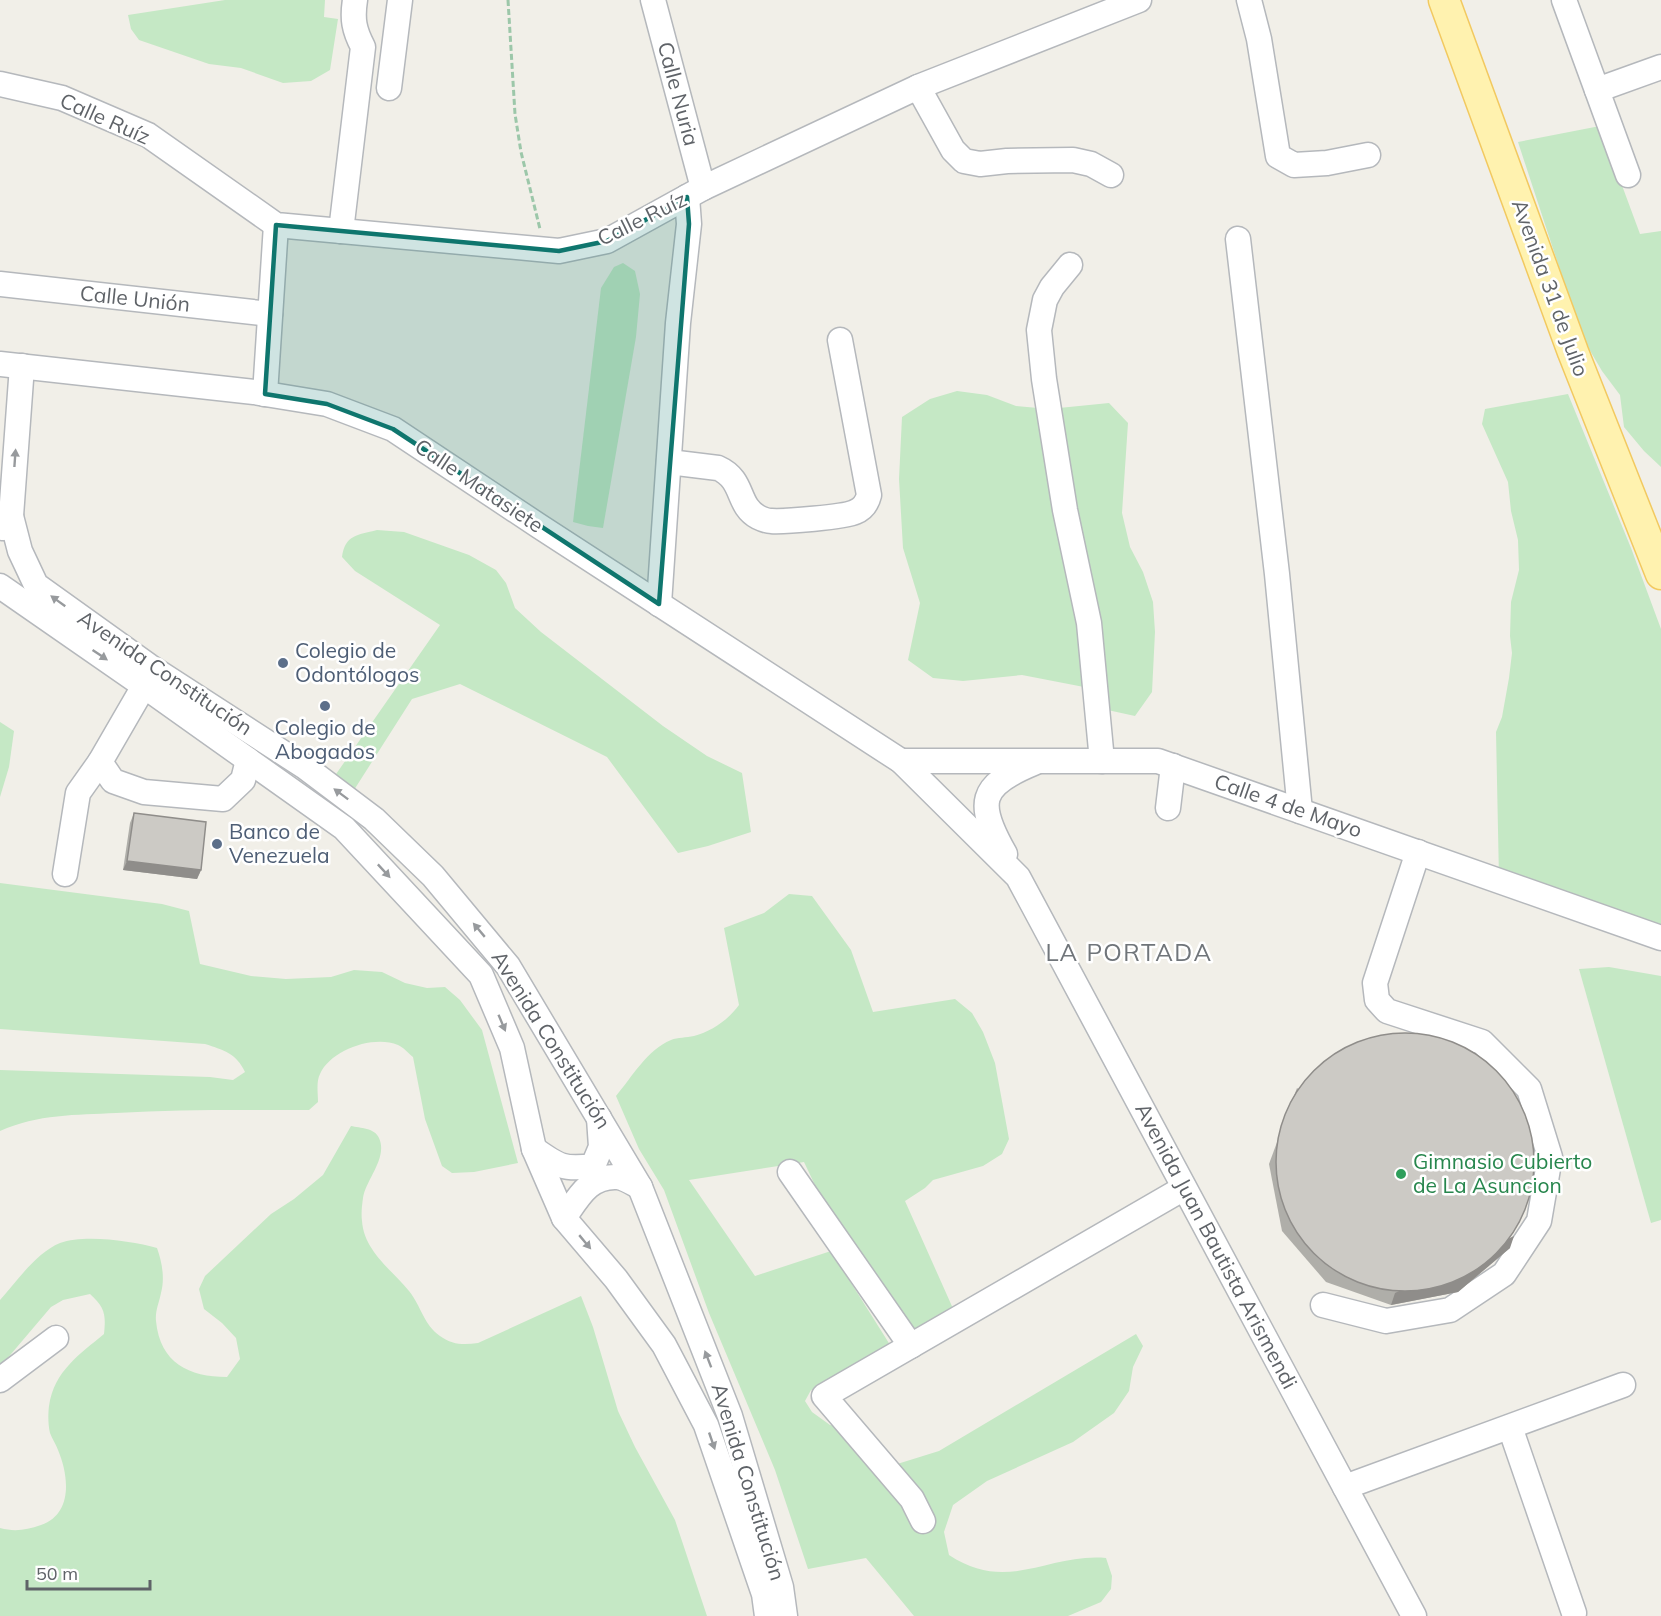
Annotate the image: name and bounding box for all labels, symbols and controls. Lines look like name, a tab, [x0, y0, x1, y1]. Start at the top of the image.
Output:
street label: Calle Nuria	[653, 39, 705, 149]
street label: Calle Ruíz	[56, 87, 155, 150]
street label: Calle Ruíz	[593, 185, 690, 251]
street label: Avenida 31 de Julio	[1507, 196, 1595, 380]
street label: Calle Unión	[79, 279, 191, 317]
street label: Calle Matasiete	[410, 433, 549, 538]
one-way arrow	[11, 448, 20, 467]
one-way arrow	[51, 595, 67, 607]
street label: Avenida Constitución	[73, 604, 258, 740]
place label: Colegio de Odontólogos	[295, 637, 419, 687]
one-way arrow	[92, 649, 108, 660]
marker: Colegio de Odontólogos	[276, 656, 290, 670]
marker: Colegio de Abogados	[318, 699, 332, 713]
place label: Colegio de Abogados	[274, 714, 376, 764]
street label: Calle 4 de Mayo	[1211, 768, 1366, 843]
one-way arrow	[333, 788, 348, 800]
place label: Banco de Venezuela	[229, 818, 330, 868]
marker: Banco de Venezuela	[210, 837, 224, 851]
one-way arrow	[376, 864, 390, 878]
one-way arrow	[472, 922, 485, 938]
district label: LA PORTADA	[1045, 937, 1213, 967]
street label: Avenida Constitución	[486, 946, 617, 1133]
one-way arrow	[497, 1015, 507, 1033]
street label: Avenida Juan Bautista Arismendi	[1130, 1098, 1303, 1393]
place label: Gimnasio Cubierto de La Asuncion	[1413, 1148, 1592, 1198]
marker: Gimnasio Cubierto de La Asuncion	[1394, 1167, 1408, 1181]
one-way arrow	[578, 1234, 591, 1250]
one-way arrow	[703, 1350, 713, 1368]
street label: Avenida Constitución	[707, 1380, 791, 1584]
one-way arrow	[707, 1432, 717, 1450]
scale bar	[27, 1553, 150, 1591]
text: 50 m	[36, 1562, 78, 1585]

